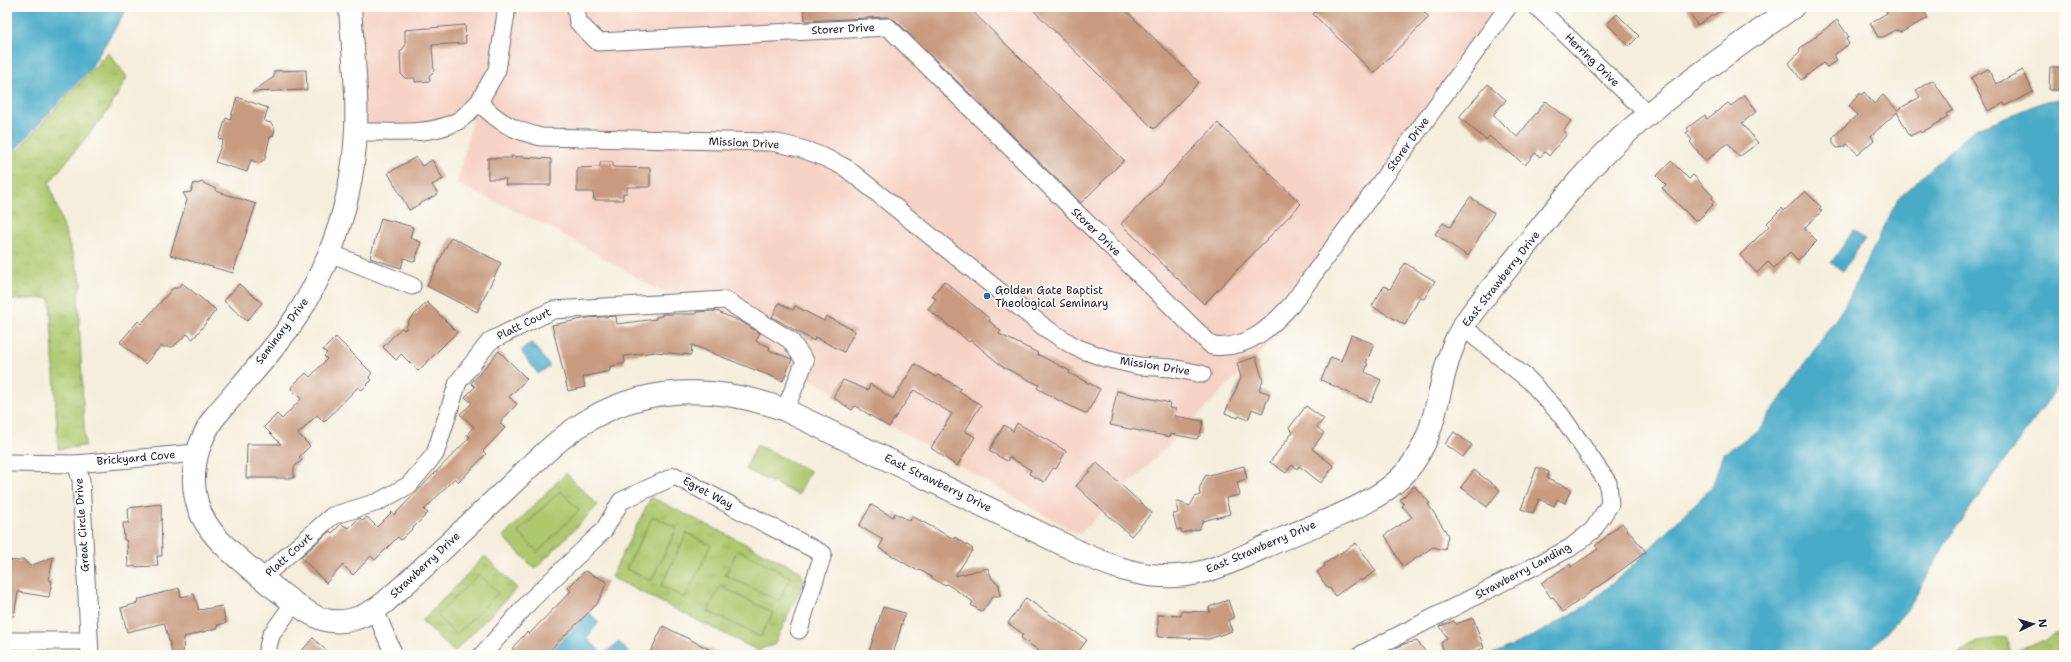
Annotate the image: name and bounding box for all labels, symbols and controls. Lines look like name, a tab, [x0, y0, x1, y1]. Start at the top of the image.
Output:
street label: Storer Drive	[811, 20, 875, 38]
street label: Herring Drive	[1561, 30, 1623, 90]
street label: Storer Drive	[1383, 114, 1433, 174]
street label: Mission Drive	[708, 134, 780, 152]
street label: Storer Drive	[1068, 205, 1124, 259]
street label: East Strawberry Drive	[1459, 228, 1543, 330]
place label: Golden Gate Baptist Theological Seminary	[995, 283, 1108, 311]
marker: Golden Gate Baptist Theological Seminary	[982, 291, 992, 301]
street label: Seminary Drive	[252, 295, 312, 367]
street label: Platt Court	[494, 304, 554, 344]
street label: Mission Drive	[1119, 353, 1191, 379]
street label: Brickyard Cove	[96, 447, 176, 469]
street label: East Strawberry Drive	[882, 450, 994, 516]
street label: Egret Way	[680, 473, 736, 513]
street label: Great Circle Drive	[71, 478, 93, 572]
street label: East Strawberry Drive	[1204, 517, 1318, 577]
street label: Strawberry Drive	[387, 529, 463, 601]
street label: Platt Court	[262, 530, 316, 580]
street label: Strawberry Landing	[1473, 539, 1574, 603]
north arrow	[2013, 604, 2053, 644]
text: N	[2035, 618, 2050, 628]

